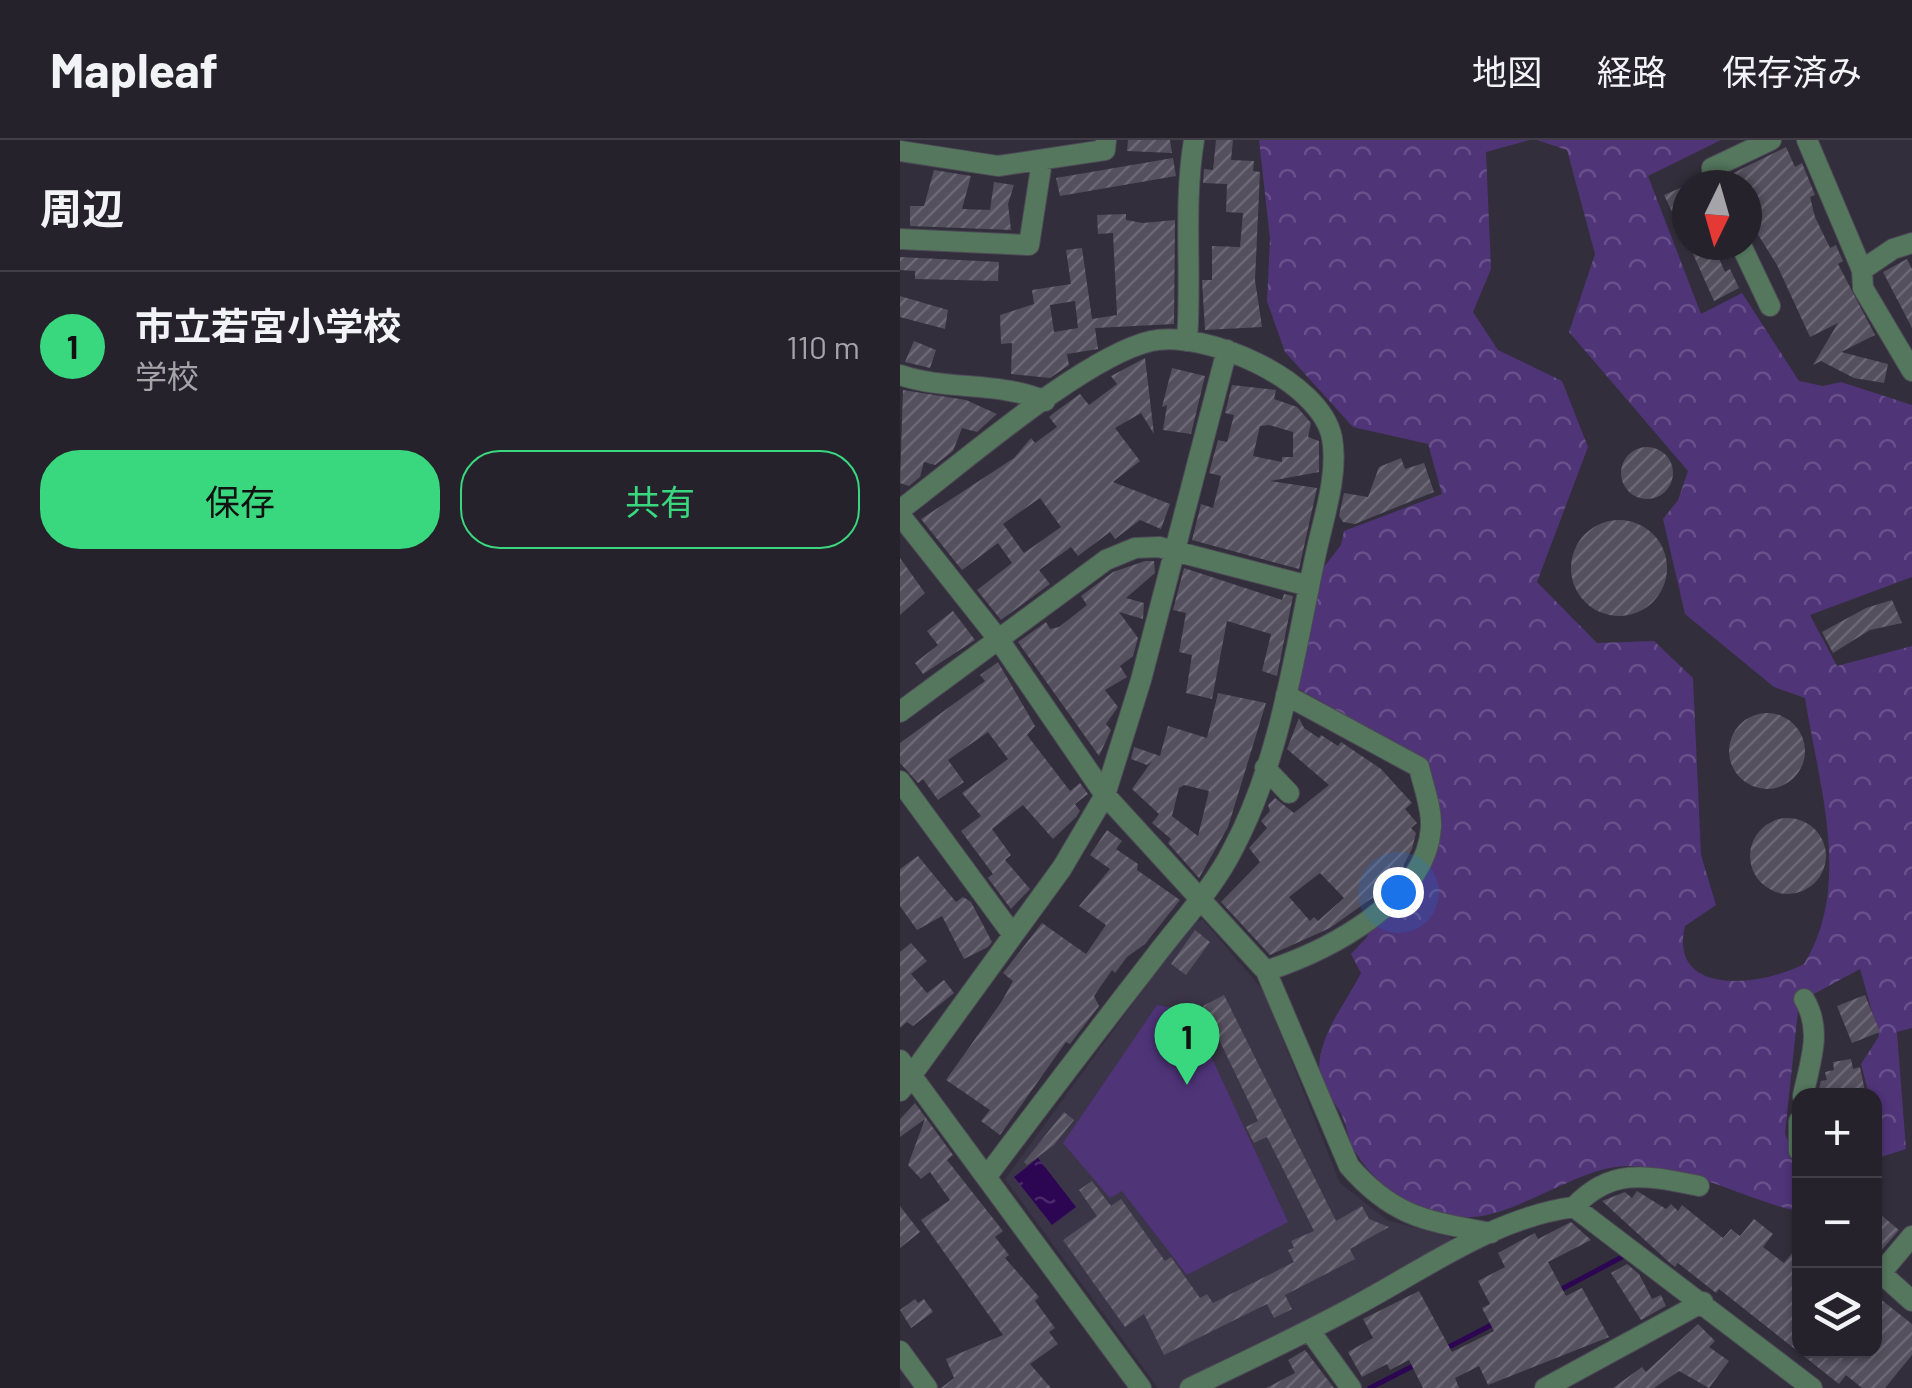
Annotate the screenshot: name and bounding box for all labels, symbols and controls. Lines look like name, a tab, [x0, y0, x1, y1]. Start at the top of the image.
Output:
text: Mapleaf	[50, 40, 218, 98]
text: 地図	[1472, 50, 1542, 92]
text: 経路	[1597, 50, 1667, 92]
text: 保存済み	[1722, 50, 1862, 92]
north arrow	[1672, 170, 1762, 260]
text: 周辺	[40, 182, 124, 232]
text: 市立若宮小学校	[135, 302, 401, 348]
text: 1	[67, 327, 78, 365]
text: 110 m	[787, 327, 860, 365]
text: 学校	[135, 356, 199, 394]
button: 保存	[40, 450, 440, 549]
button: 共有	[460, 450, 860, 549]
your location	[1373, 867, 1424, 918]
pin: 1	[1154, 1002, 1220, 1085]
map controls	[1792, 1088, 1882, 1358]
button: +	[1792, 1088, 1882, 1178]
button: −	[1792, 1178, 1882, 1268]
button: layers	[1792, 1268, 1882, 1358]

